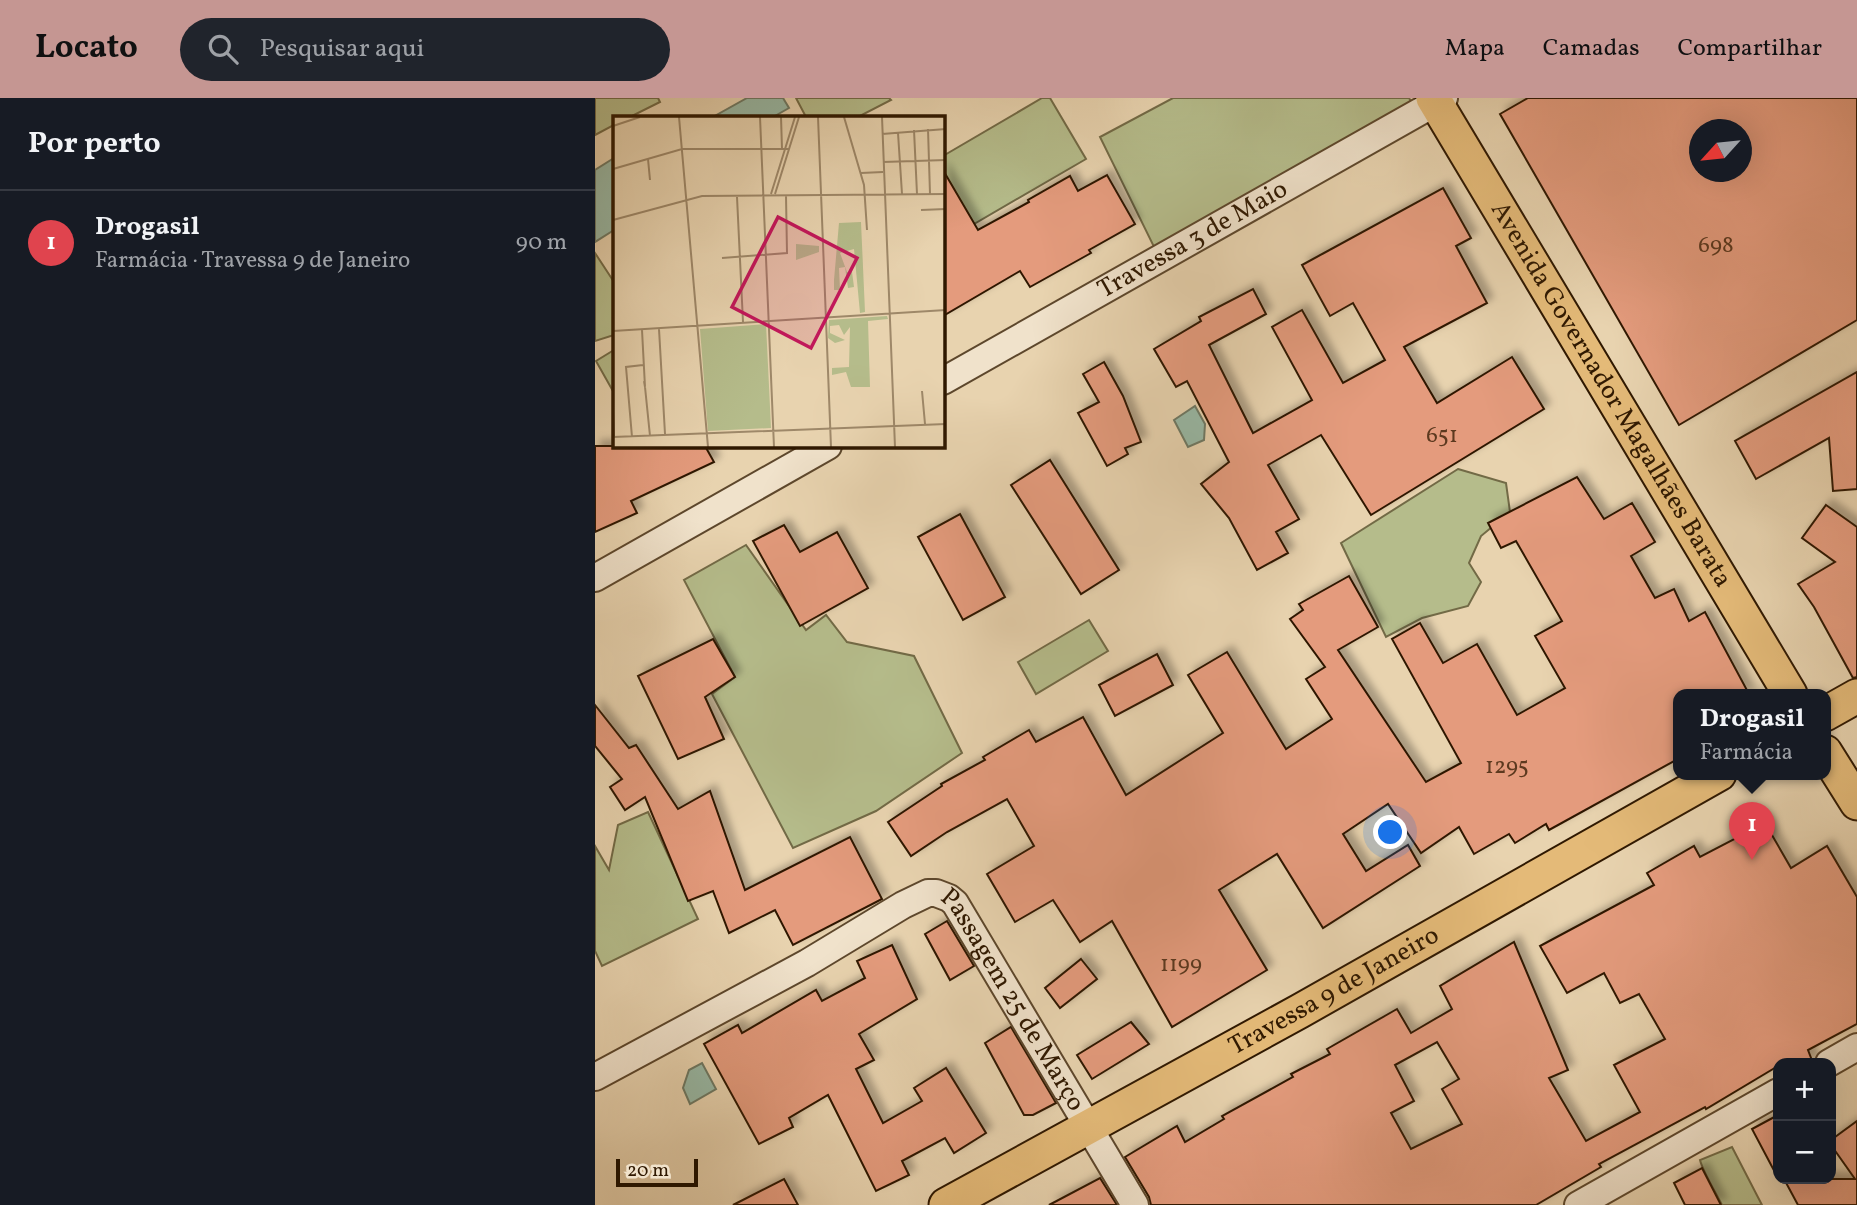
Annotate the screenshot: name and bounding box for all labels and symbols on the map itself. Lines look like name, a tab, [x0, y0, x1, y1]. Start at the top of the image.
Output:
inset map	[613, 116, 945, 448]
north arrow	[1689, 119, 1752, 182]
street label: Travessa 3 de Maio	[1091, 172, 1295, 308]
street label: Avenida Governador Magalhães Barata	[1481, 195, 1740, 595]
house number: 698	[1698, 230, 1734, 262]
house number: 651	[1426, 420, 1458, 452]
house number: 1295	[1485, 751, 1529, 783]
pin: 1	[1729, 802, 1775, 860]
your location	[1373, 815, 1407, 849]
street label: Passagem 25 de Março	[932, 880, 1093, 1118]
street label: Travessa 9 de Janeiro	[1222, 918, 1446, 1065]
house number: 1199	[1160, 949, 1202, 981]
scale bar	[616, 1156, 698, 1188]

